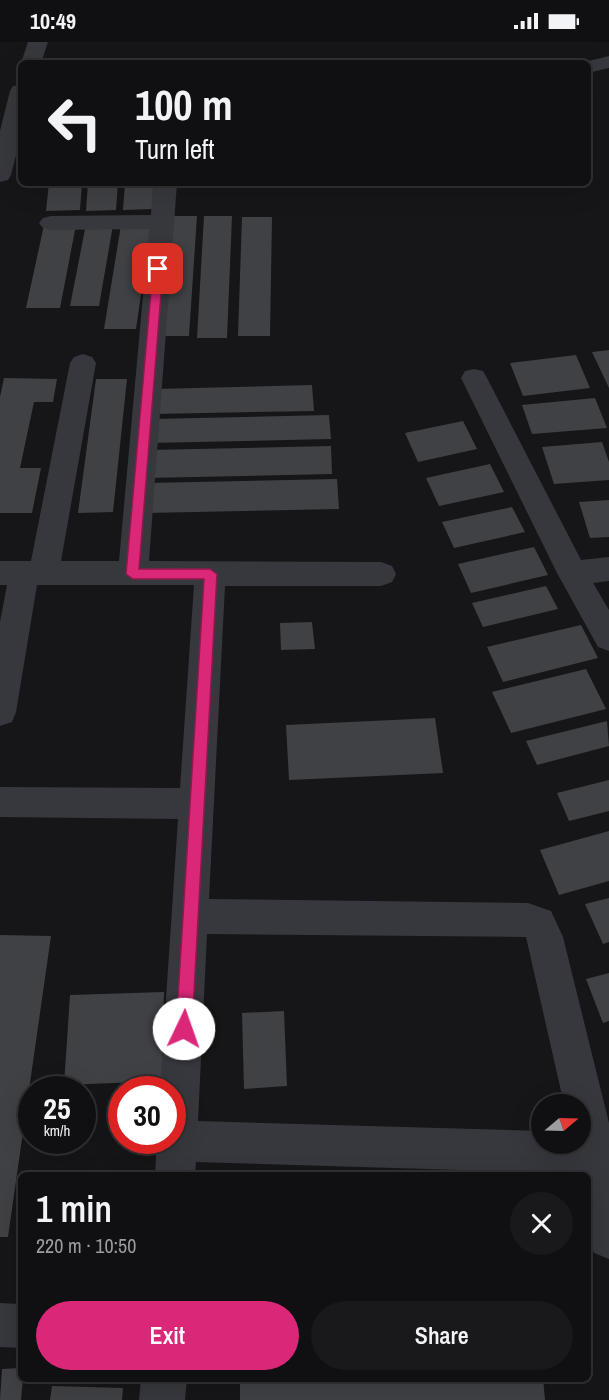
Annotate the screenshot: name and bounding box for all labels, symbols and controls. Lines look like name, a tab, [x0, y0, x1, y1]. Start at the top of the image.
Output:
text: 10:49	[30, 6, 76, 36]
text: 100 m	[135, 77, 233, 133]
icon: left	[36, 84, 114, 162]
text: Turn left	[135, 131, 214, 167]
pin	[132, 243, 183, 294]
icon: arrive	[141, 252, 174, 285]
position arrow	[152, 997, 216, 1061]
speed limit sign: 30	[108, 1076, 186, 1154]
text: 25	[43, 1088, 71, 1128]
north arrow	[531, 1094, 591, 1154]
map controls	[531, 1094, 591, 1154]
text: km/h	[44, 1120, 70, 1141]
text: 1 min	[36, 1185, 112, 1233]
button: close	[510, 1192, 573, 1255]
text: 220 m · 10:50	[36, 1232, 136, 1259]
button: Exit	[36, 1301, 299, 1370]
button: Share	[311, 1301, 573, 1370]

